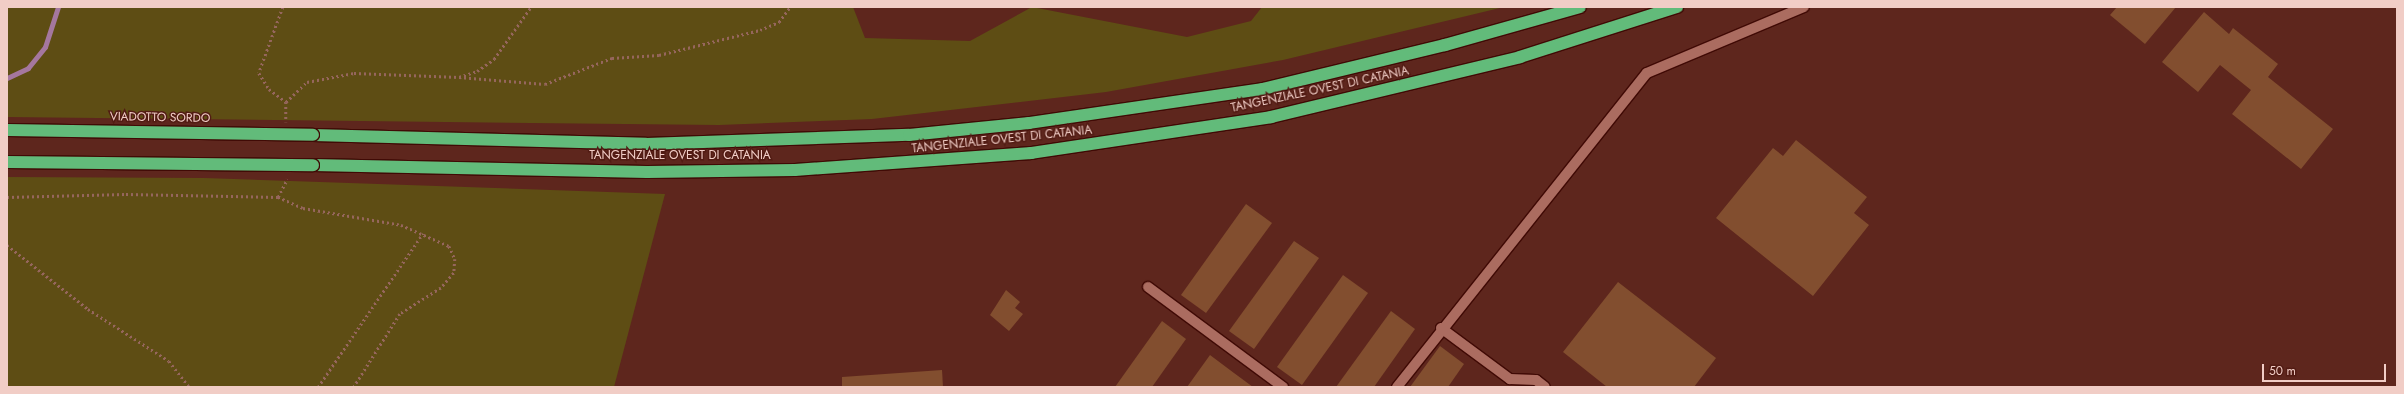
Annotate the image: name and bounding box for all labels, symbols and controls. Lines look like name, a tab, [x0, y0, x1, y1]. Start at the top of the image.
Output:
street label: TANGENZIALE OVEST DI CATANIA	[1230, 64, 1410, 116]
street label: VIADOTTO SORDO	[110, 110, 210, 126]
street label: TANGENZIALE OVEST DI CATANIA	[911, 123, 1093, 157]
street label: TANGENZIALE OVEST DI CATANIA	[589, 149, 771, 163]
scale bar	[2264, 356, 2388, 382]
text: 50 m	[2269, 362, 2296, 380]

